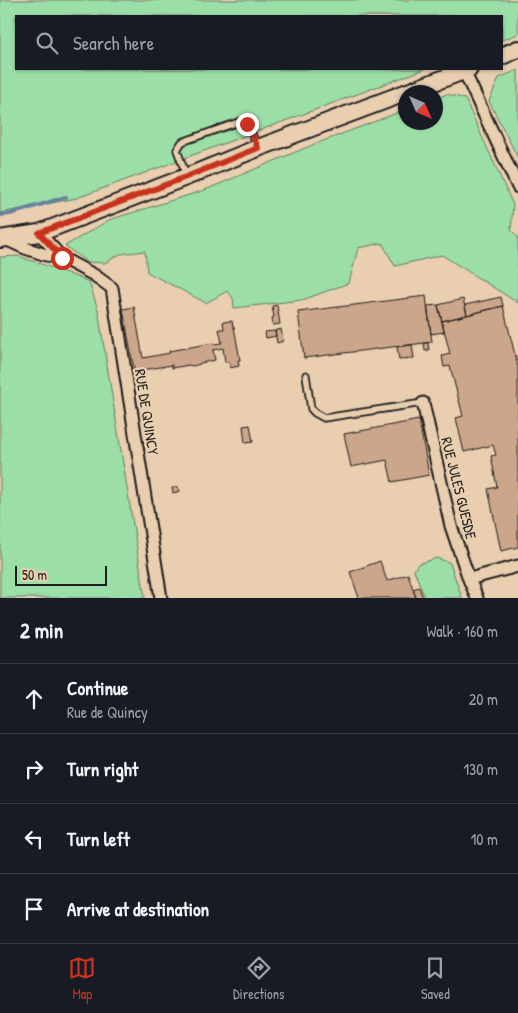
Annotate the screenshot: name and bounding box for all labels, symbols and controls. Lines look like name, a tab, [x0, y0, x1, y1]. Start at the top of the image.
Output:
search box	[15, 15, 503, 70]
icon: search	[33, 29, 61, 57]
text: Search here	[73, 30, 154, 56]
north arrow	[398, 85, 443, 130]
route end	[236, 113, 259, 136]
route start	[51, 247, 74, 270]
street label: RUE DE QUINCY	[130, 368, 164, 457]
street label: RUE JULES GUESDE	[436, 435, 482, 541]
scale bar	[15, 563, 108, 586]
text: 50 m	[22, 565, 47, 584]
text: 2 min	[20, 616, 63, 645]
text: Walk · 160 m	[426, 620, 498, 642]
text: Continue	[67, 675, 128, 701]
icon: ahead	[20, 685, 48, 713]
text: 20 m	[469, 688, 498, 710]
text: Rue de Quincy	[67, 701, 148, 723]
icon: right	[20, 755, 48, 783]
text: Turn right	[67, 756, 138, 782]
text: 130 m	[463, 758, 498, 780]
icon: left	[20, 825, 48, 853]
text: Turn left	[67, 826, 130, 852]
text: 10 m	[470, 828, 498, 850]
icon: arrive	[20, 895, 48, 923]
text: Arrive at destination	[67, 896, 209, 922]
tab: Map	[68, 954, 96, 1003]
tab: Directions	[233, 954, 284, 1003]
tab: Saved	[421, 954, 450, 1003]

